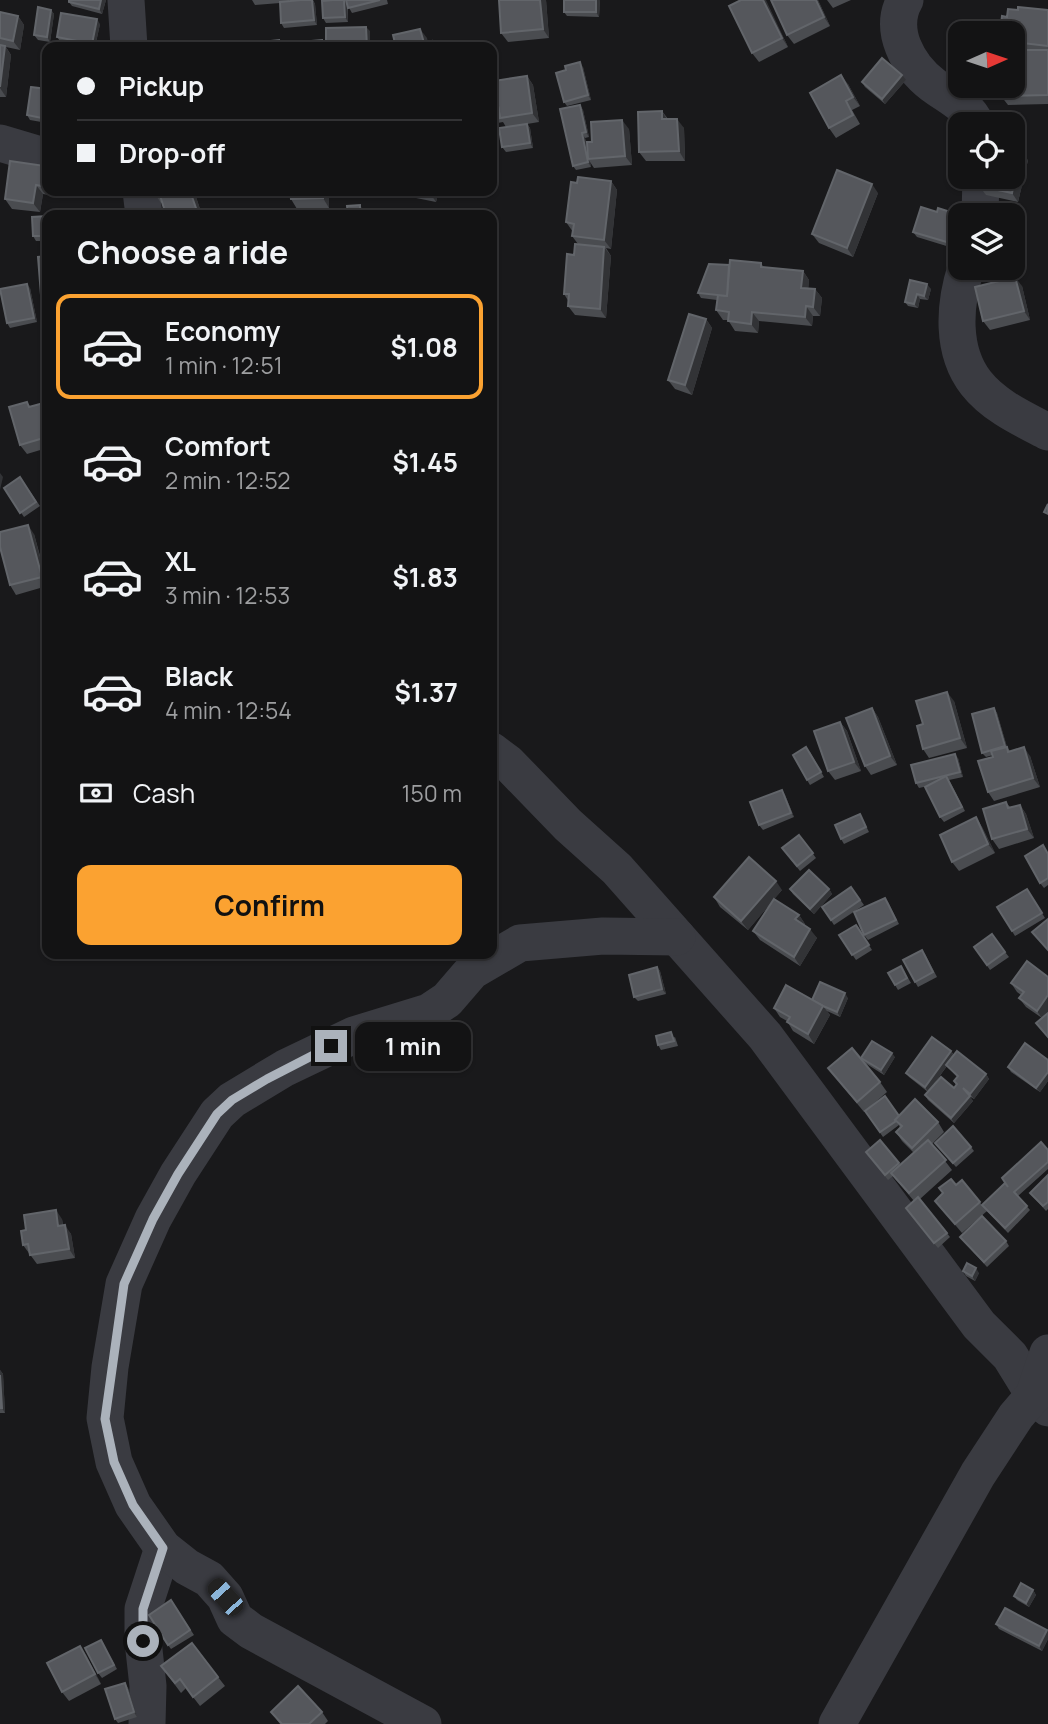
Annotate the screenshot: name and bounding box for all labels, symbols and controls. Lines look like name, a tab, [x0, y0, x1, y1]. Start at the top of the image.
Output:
north arrow	[948, 21, 1026, 98]
map controls	[948, 21, 1025, 280]
text: Pickup	[119, 68, 204, 104]
button: locate	[948, 112, 1025, 189]
text: Drop-off	[119, 135, 225, 171]
button: layers	[948, 203, 1025, 280]
text: Choose a ride	[77, 230, 288, 274]
text: Economy	[165, 313, 280, 349]
icon: car	[81, 315, 144, 378]
text: $1.08	[390, 329, 458, 365]
text: 1 min · 12:51	[165, 349, 283, 381]
text: Comfort	[165, 428, 271, 464]
icon: car	[81, 430, 144, 493]
text: $1.45	[392, 444, 458, 480]
text: 2 min · 12:52	[165, 464, 290, 496]
text: XL	[165, 543, 196, 579]
icon: car	[81, 545, 144, 608]
text: $1.83	[392, 559, 458, 595]
text: 3 min · 12:53	[165, 579, 290, 611]
text: Black	[165, 658, 233, 694]
icon: car	[81, 660, 144, 723]
text: $1.37	[394, 674, 458, 710]
text: 4 min · 12:54	[165, 694, 292, 726]
icon: cash	[77, 774, 115, 812]
text: Cash	[133, 775, 195, 811]
text: 150 m	[402, 777, 462, 809]
button: Confirm	[77, 865, 462, 945]
callout: 1 min	[356, 1021, 471, 1070]
route end	[315, 1030, 347, 1062]
text: 1 min	[385, 1030, 441, 1062]
car	[204, 1574, 247, 1620]
route start	[127, 1625, 159, 1657]

